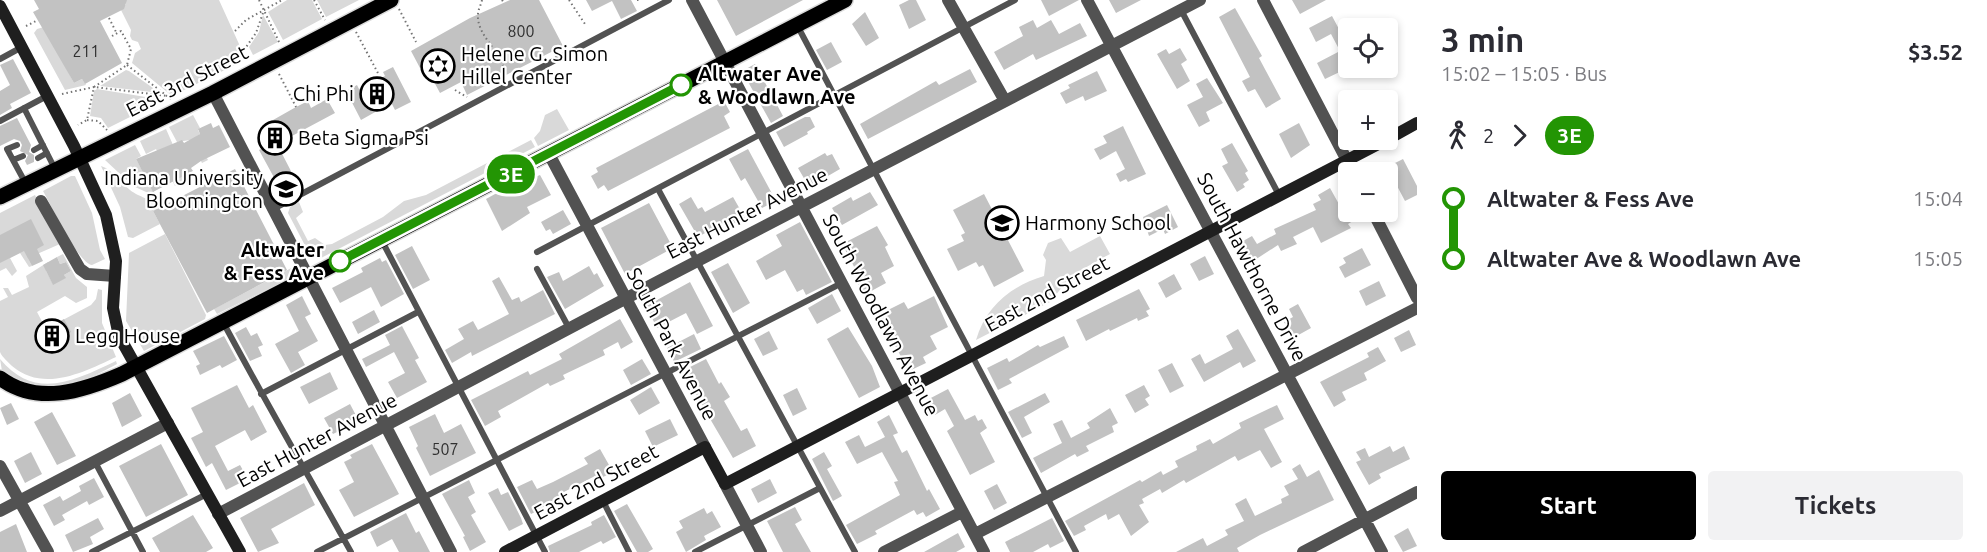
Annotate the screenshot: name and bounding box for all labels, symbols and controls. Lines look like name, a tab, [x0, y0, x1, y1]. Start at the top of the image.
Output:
map controls	[1338, 18, 1398, 222]
button: locate	[1338, 18, 1398, 78]
text: 3 min	[1441, 21, 1524, 58]
house number: 800	[507, 22, 535, 40]
text: $3.52	[1908, 39, 1963, 64]
street label: East 3rd Street	[122, 40, 252, 121]
house number: 211	[72, 42, 100, 60]
place label: Helene G. Simon Hillel Center	[461, 42, 608, 88]
synagogue icon: Helene G. Simon Hillel Center	[420, 48, 456, 84]
place label: Altwater Ave & Woodlawn Ave	[698, 62, 855, 108]
text: 15:02 – 15:05 · Bus	[1441, 62, 1607, 85]
marker: Altwater Ave & Woodlawn Ave	[670, 74, 692, 96]
building icon: Chi Phi	[359, 76, 395, 112]
place label: Chi Phi	[293, 82, 354, 105]
button: +	[1338, 90, 1398, 150]
icon: walk	[1441, 119, 1474, 152]
icon: forward	[1503, 119, 1536, 152]
building icon: Beta Sigma Psi	[257, 120, 293, 156]
text: 3E	[1557, 123, 1582, 147]
text: 2	[1483, 124, 1494, 147]
place label: Beta Sigma Psi	[298, 126, 429, 149]
line badge: 3E	[484, 154, 538, 194]
text: 3E	[499, 162, 523, 186]
street label: East Hunter Avenue	[662, 162, 831, 263]
button: −	[1338, 162, 1398, 222]
place label: Indiana University Bloomington	[104, 166, 263, 212]
street label: South Hawthorne Drive	[1193, 169, 1312, 365]
school or university icon: Indiana University Bloomington	[268, 171, 304, 207]
text: Altwater & Fess Ave	[1487, 186, 1694, 211]
text: 15:04	[1913, 187, 1963, 210]
school or university icon: Harmony School	[984, 205, 1020, 241]
street label: South Woodlawn Avenue	[818, 210, 944, 420]
place label: Harmony School	[1025, 211, 1171, 234]
place label: Altwater & Fess Ave	[224, 238, 325, 284]
text: Altwater Ave & Woodlawn Ave	[1487, 246, 1801, 271]
text: 15:05	[1913, 247, 1963, 270]
marker: Altwater & Fess Ave	[329, 250, 351, 272]
street label: East 2nd Street	[981, 251, 1113, 336]
street label: South Park Avenue	[623, 264, 722, 424]
building icon: Legg House	[34, 318, 70, 354]
place label: Legg House	[75, 324, 181, 347]
street label: East Hunter Avenue	[233, 388, 401, 491]
street label: East 2nd Street	[530, 439, 662, 524]
house number: 507	[431, 440, 459, 458]
button: Start	[1441, 471, 1696, 540]
button: Tickets	[1708, 471, 1963, 540]

